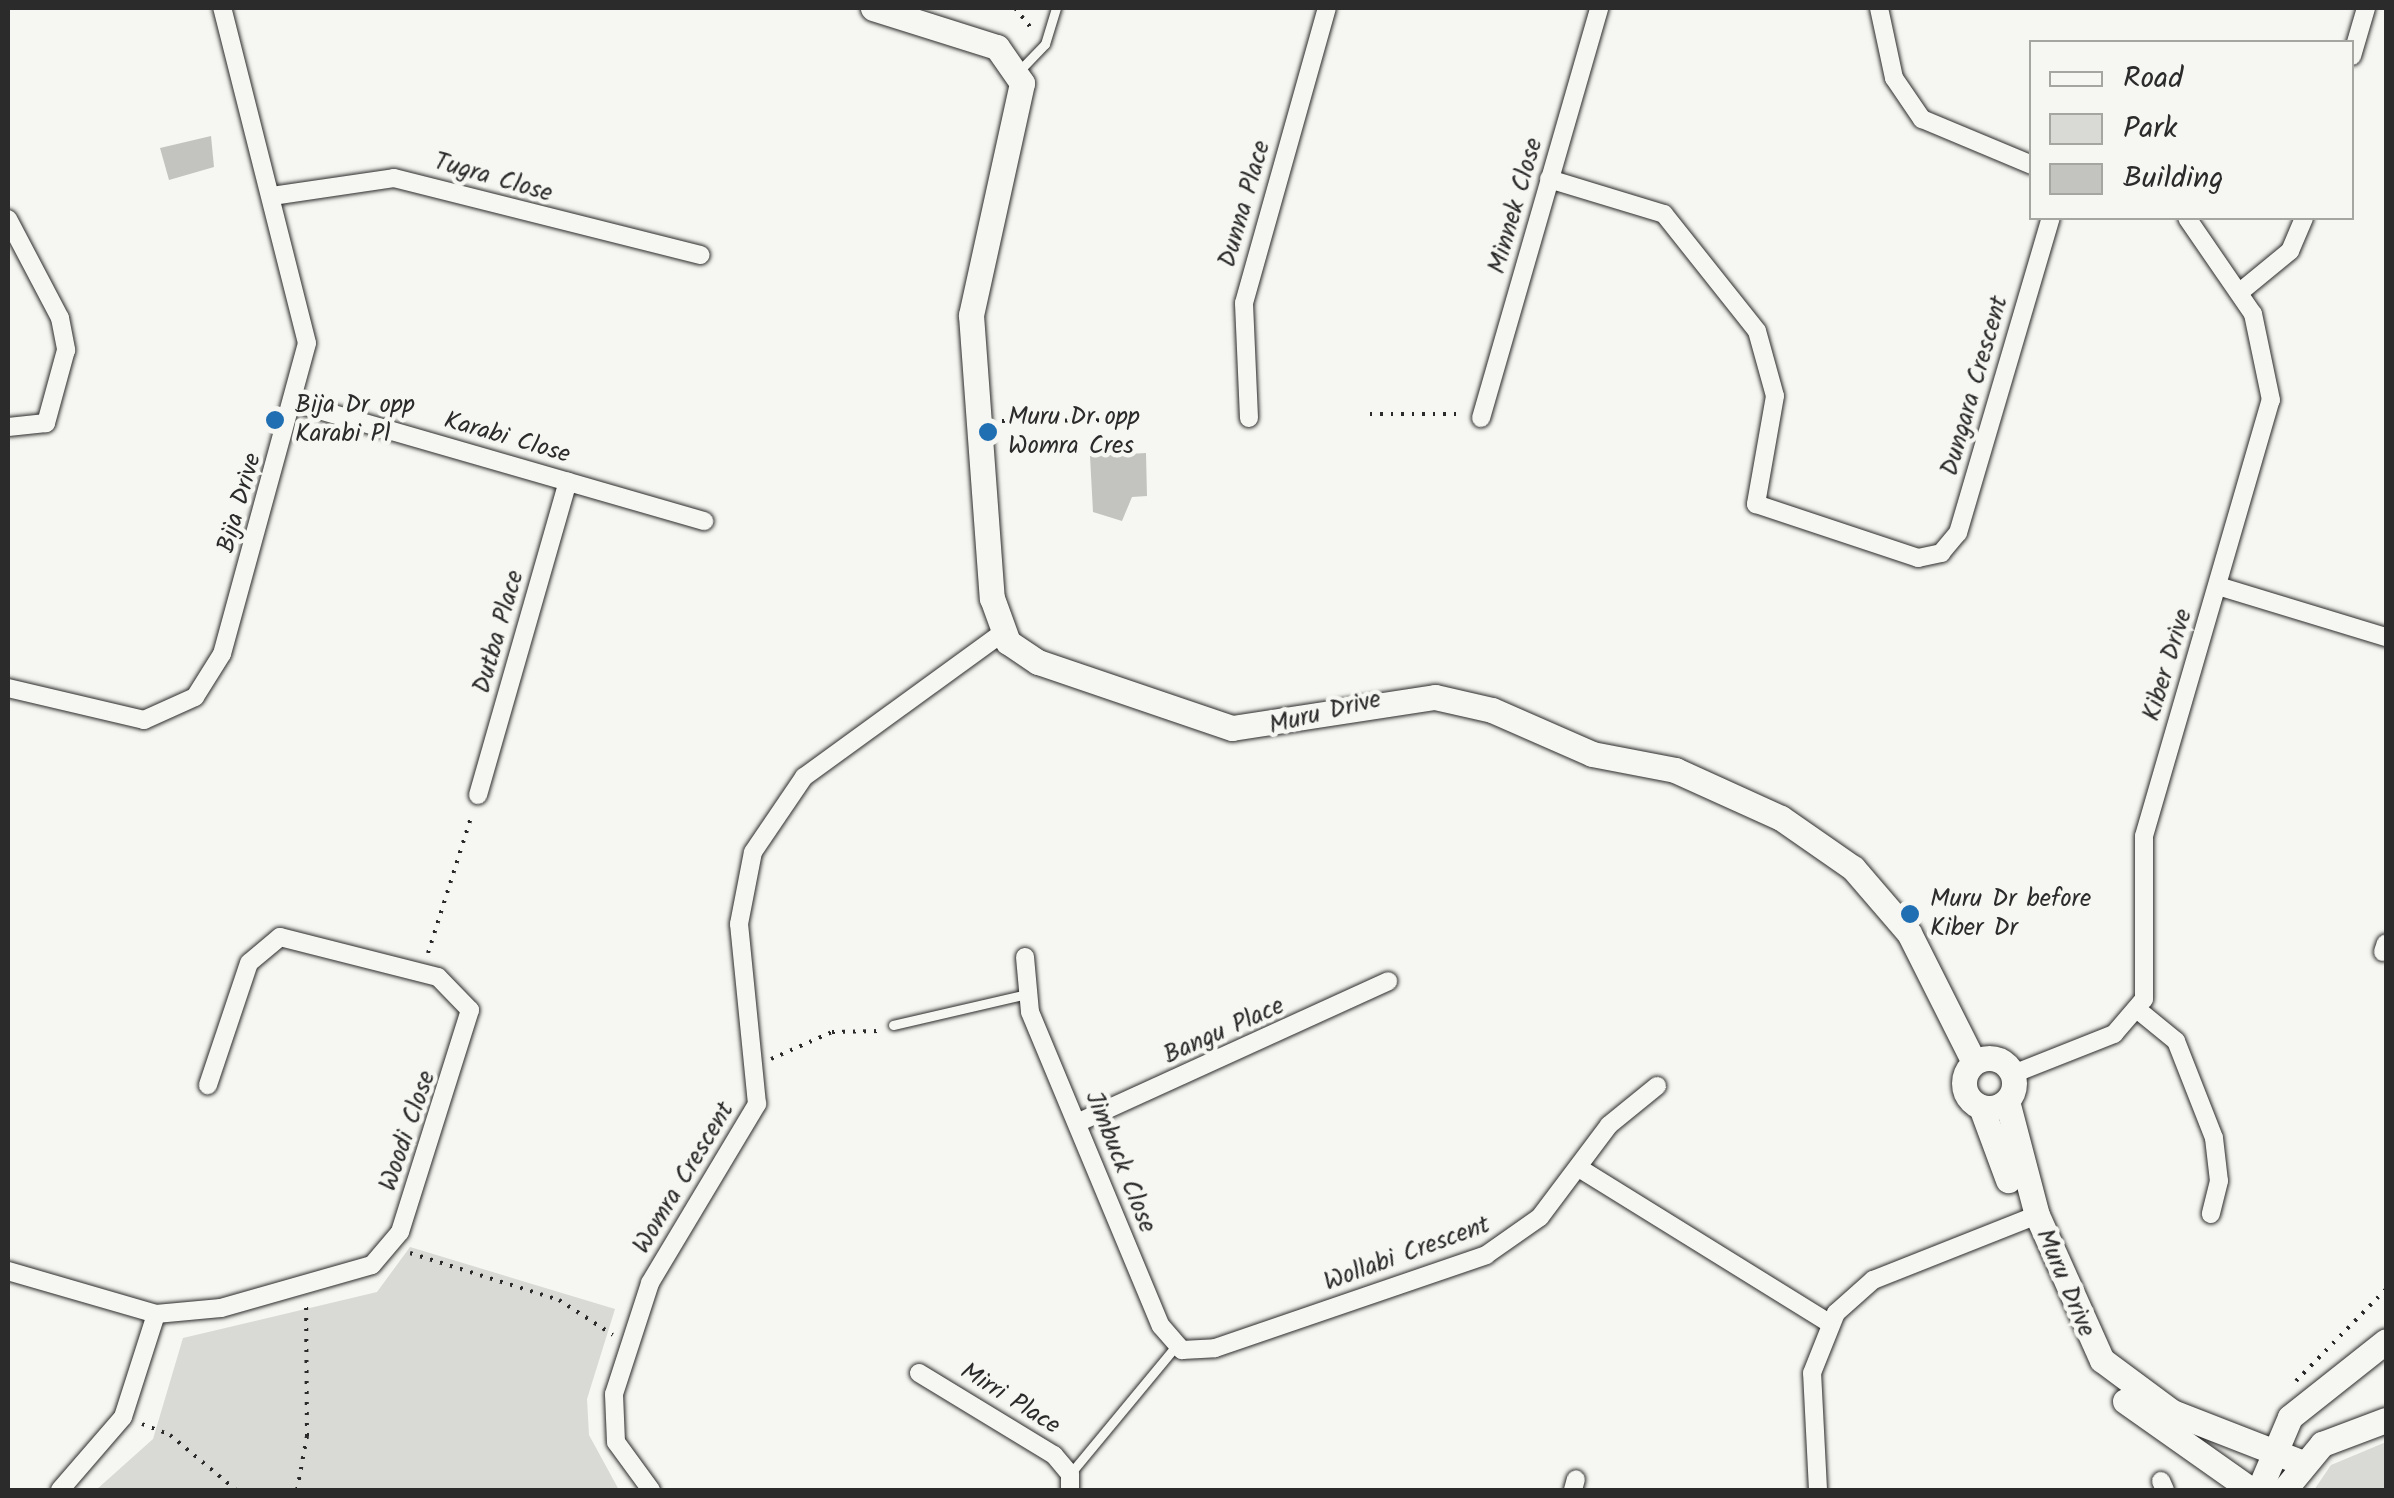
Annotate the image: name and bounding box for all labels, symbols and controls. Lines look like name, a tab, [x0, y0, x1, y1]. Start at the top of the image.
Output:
legend	[2029, 40, 2354, 220]
text: Road	[2123, 55, 2183, 103]
text: Park	[2123, 105, 2177, 153]
street label: Minnek Close	[1482, 135, 1550, 277]
street label: Dunna Place	[1213, 137, 1277, 271]
street label: Tugra Close	[430, 147, 556, 209]
text: Building	[2123, 155, 2223, 203]
street label: Dungara Crescent	[1935, 293, 2015, 479]
place label: Bija Dr opp Karabi Pl	[295, 391, 415, 450]
place label: Muru Dr opp Womra Cres	[1008, 403, 1140, 462]
street label: Karabi Close	[440, 406, 574, 470]
marker: Bija Dr opp Karabi Pl	[264, 409, 286, 431]
marker: Muru Dr opp Womra Cres	[977, 421, 999, 443]
street label: Bija Drive	[212, 450, 268, 556]
street label: Dutba Place	[467, 567, 531, 697]
street label: Kiber Drive	[2137, 605, 2199, 725]
street label: Muru Drive	[1266, 685, 1384, 741]
place label: Muru Dr before Kiber Dr	[1930, 885, 2091, 944]
marker: Muru Dr before Kiber Dr	[1899, 903, 1921, 925]
street label: Bangu Place	[1159, 991, 1289, 1071]
street label: Woodi Close	[373, 1067, 443, 1195]
street label: Jimbuck Close	[1078, 1087, 1162, 1237]
street label: Womra Crescent	[627, 1097, 741, 1259]
street label: Wollabi Crescent	[1320, 1210, 1494, 1298]
street label: Muru Drive	[2029, 1225, 2101, 1341]
street label: Mirri Place	[955, 1357, 1065, 1441]

